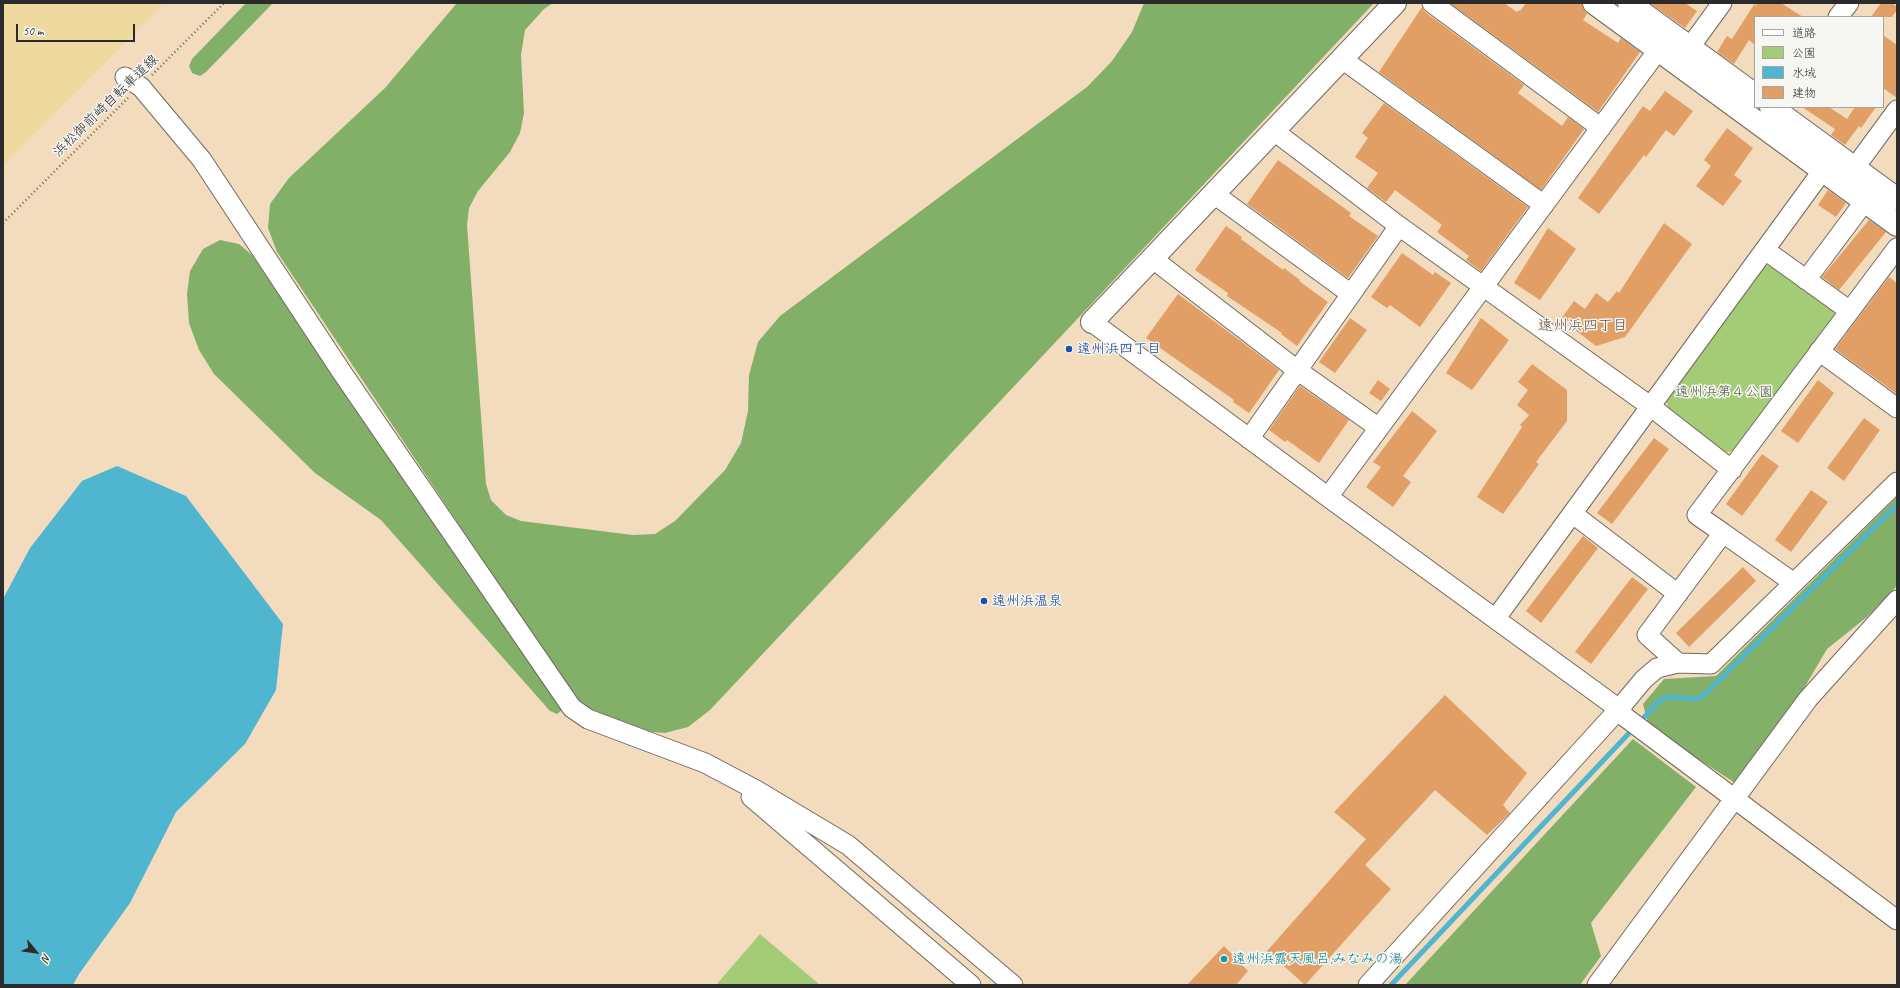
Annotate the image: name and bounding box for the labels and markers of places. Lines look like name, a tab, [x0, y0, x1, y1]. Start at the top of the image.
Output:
place label: 遠州浜四丁目	[1077, 341, 1161, 357]
marker: 遠州浜四丁目	[1064, 344, 1074, 354]
place label: 遠州浜温泉	[992, 593, 1062, 609]
marker: 遠州浜温泉	[979, 596, 989, 606]
place label: 遠州浜露天風呂;みなみの湯	[1232, 951, 1403, 967]
marker: 遠州浜露天風呂;みなみの湯	[1219, 954, 1229, 964]

